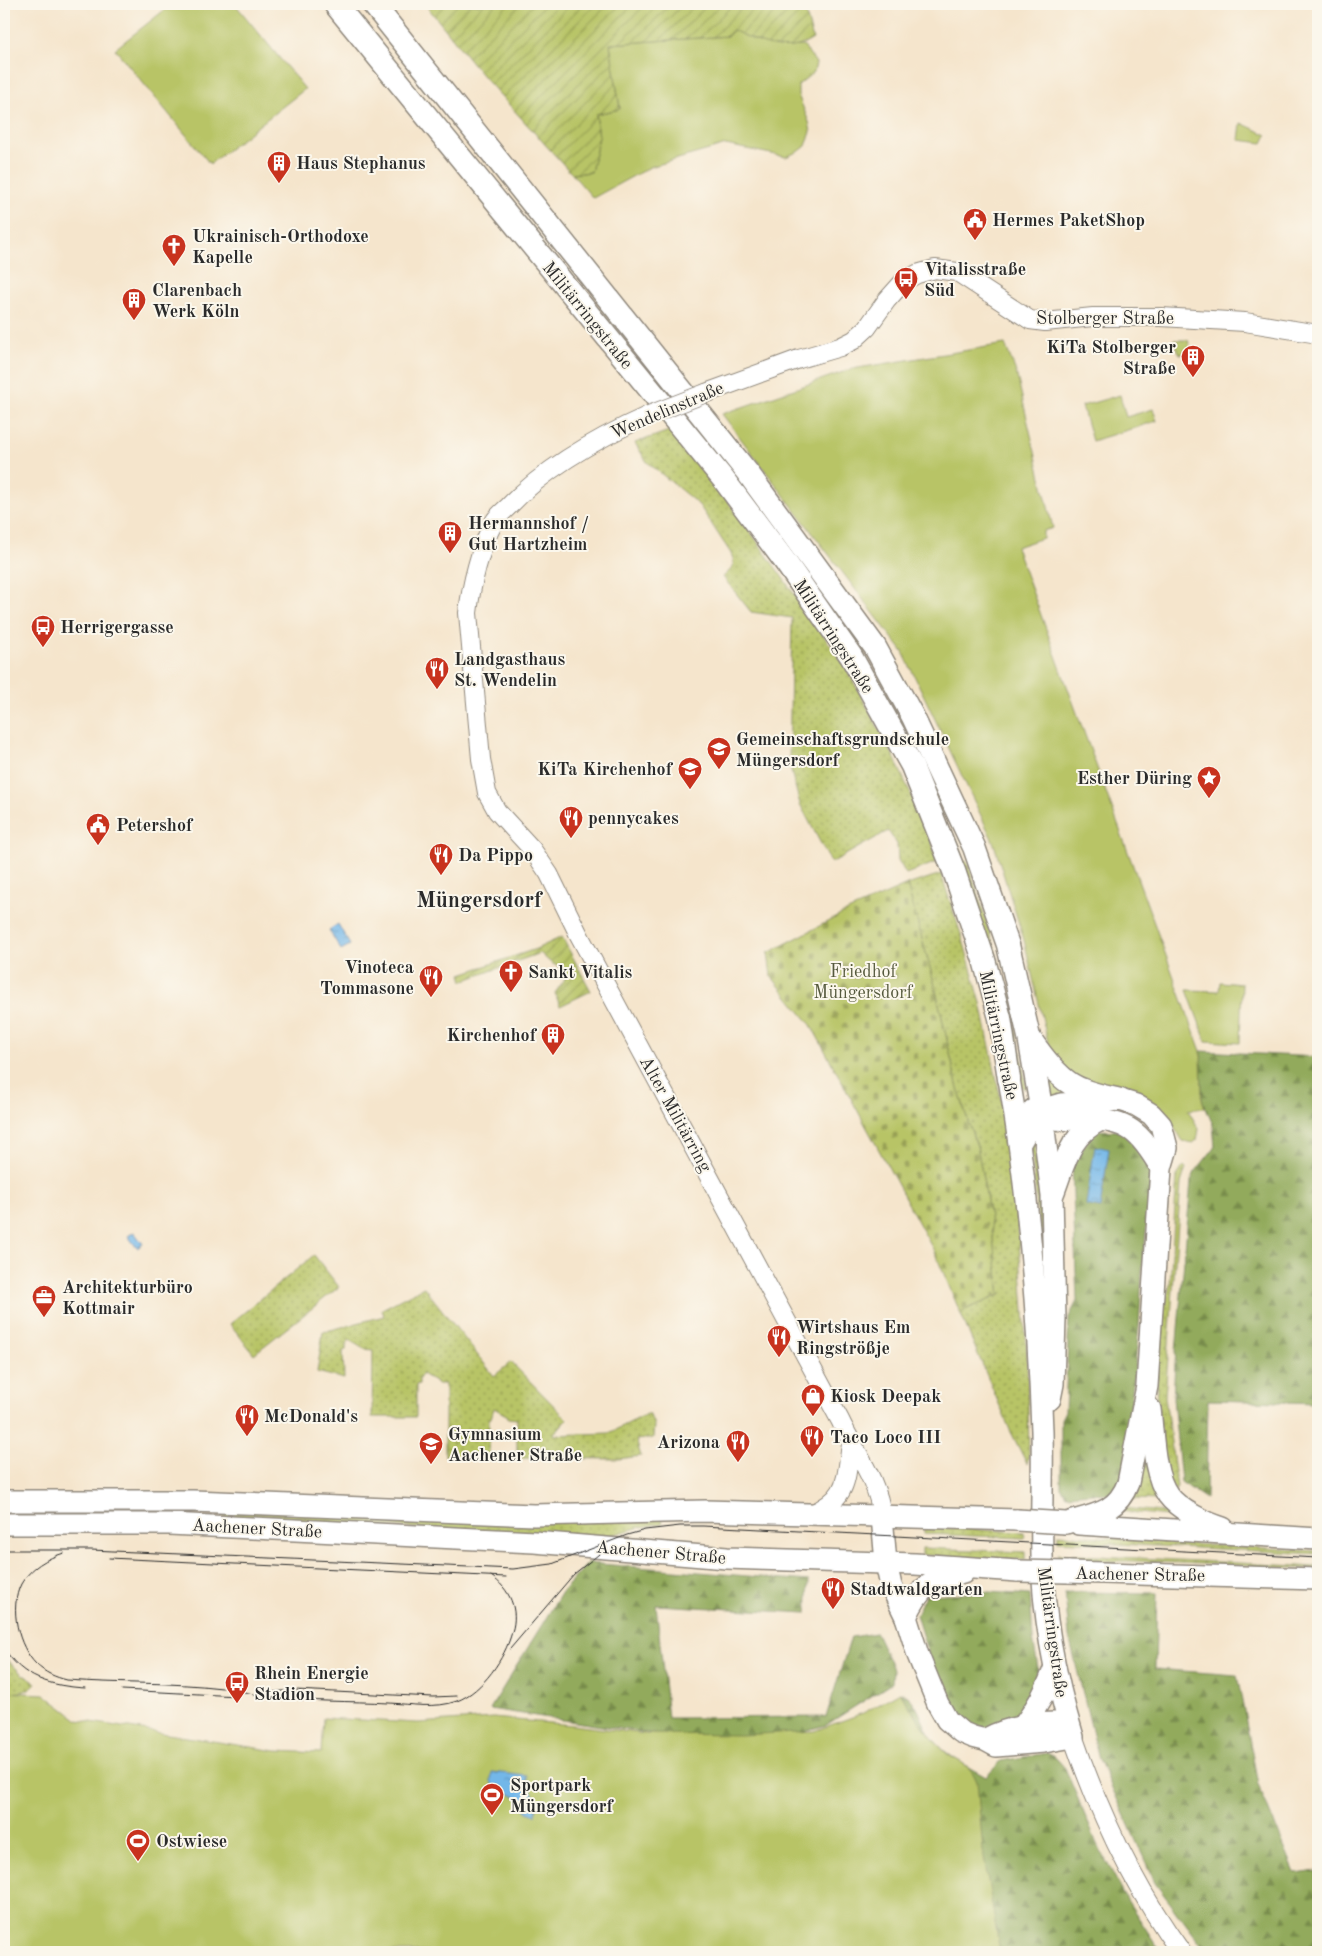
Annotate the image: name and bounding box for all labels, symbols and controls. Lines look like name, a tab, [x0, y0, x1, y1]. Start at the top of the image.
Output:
building icon: Haus Stephanus	[266, 150, 292, 184]
place label: Haus Stephanus	[296, 155, 426, 173]
public building icon: Hermes PaketShop	[962, 207, 988, 241]
place label: Hermes PaketShop	[992, 212, 1145, 230]
place label: Ukrainisch-Orthodoxe Kapelle	[192, 228, 369, 267]
church icon: Ukrainisch-Orthodoxe Kapelle	[161, 233, 187, 267]
street label: Militärringstraße	[539, 259, 636, 373]
place label: Vitalisstraße Süd	[924, 261, 1026, 300]
bus stop icon: Vitalisstraße Süd	[893, 266, 919, 300]
place label: Clarenbach Werk Köln	[152, 282, 242, 321]
building icon: Clarenbach Werk Köln	[121, 287, 147, 321]
street label: Stolberger Straße	[1036, 310, 1174, 328]
place label: KiTa Stolberger Straße	[1046, 339, 1176, 378]
building icon: KiTa Stolberger Straße	[1180, 344, 1206, 378]
street label: Wendelinstraße	[608, 379, 726, 443]
place label: Hermannshof / Gut Hartzheim	[468, 515, 589, 554]
building icon: Hermannshof / Gut Hartzheim	[437, 520, 463, 554]
street label: Militärringstraße	[790, 576, 877, 697]
bus stop icon: Herrigergasse	[30, 614, 56, 648]
place label: Herrigergasse	[60, 619, 174, 637]
place label: Landgasthaus St. Wendelin	[454, 651, 565, 690]
restaurant icon: Landgasthaus St. Wendelin	[424, 656, 450, 690]
place label: Gemeinschaftsgrundschule Müngersdorf	[736, 731, 949, 770]
school or university icon: Gemeinschaftsgrundschule Müngersdorf	[706, 736, 732, 770]
school or university icon: KiTa Kirchenhof	[677, 756, 703, 790]
place label: KiTa Kirchenhof	[537, 761, 674, 779]
place icon: Esther Düring	[1196, 765, 1222, 799]
place label: Esther Düring	[1077, 770, 1192, 788]
restaurant icon: pennycakes	[558, 805, 584, 839]
place label: pennycakes	[588, 810, 679, 828]
public building icon: Petershof	[85, 812, 111, 846]
place label: Petershof	[116, 817, 194, 835]
restaurant icon: Da Pippo	[428, 842, 454, 876]
place label: Da Pippo	[458, 847, 533, 865]
district label: Müngersdorf	[416, 890, 543, 912]
place label: Vinoteca Tommasone	[320, 959, 414, 998]
church icon: Sankt Vitalis	[498, 959, 524, 993]
park label: Friedhof Müngersdorf	[813, 963, 914, 1002]
restaurant icon: Vinoteca Tommasone	[418, 964, 444, 998]
place label: Sankt Vitalis	[528, 964, 633, 982]
street label: Militärringstraße	[975, 969, 1021, 1102]
building icon: Kirchenhof	[540, 1022, 566, 1056]
place label: Kirchenhof	[447, 1027, 538, 1045]
street label: Alter Militärring	[636, 1053, 715, 1176]
place label: Architekturbüro Kottmair	[62, 1279, 193, 1318]
office icon: Architekturbüro Kottmair	[31, 1284, 57, 1318]
place label: Wirtshaus Em Ringströßje	[796, 1319, 910, 1358]
restaurant icon: Wirtshaus Em Ringströßje	[766, 1324, 792, 1358]
shop icon: Kiosk Deepak	[800, 1383, 826, 1417]
place label: Kiosk Deepak	[830, 1388, 941, 1406]
restaurant icon: McDonald's	[234, 1403, 260, 1437]
place label: McDonald's	[264, 1408, 358, 1426]
restaurant icon: Taco Loco III	[799, 1424, 825, 1458]
place label: Gymnasium Aachener Straße	[448, 1426, 582, 1465]
restaurant icon: Arizona	[725, 1429, 751, 1463]
place label: Taco Loco III	[830, 1429, 941, 1447]
school or university icon: Gymnasium Aachener Straße	[418, 1431, 444, 1465]
place label: Arizona	[657, 1434, 720, 1452]
street label: Aachener Straße	[191, 1517, 323, 1541]
street label: Aachener Straße	[595, 1538, 727, 1568]
street label: Militärringstraße	[1034, 1565, 1070, 1699]
street label: Aachener Straße	[1075, 1565, 1205, 1585]
restaurant icon: Stadtwaldgarten	[820, 1576, 846, 1610]
place label: Stadtwaldgarten	[850, 1581, 983, 1599]
place label: Rhein Energie Stadion	[254, 1665, 369, 1704]
bus stop icon: Rhein Energie Stadion	[224, 1670, 250, 1704]
place label: Sportpark Müngersdorf	[510, 1777, 615, 1816]
sports icon: Sportpark Müngersdorf	[479, 1782, 505, 1816]
sports icon: Ostwiese	[125, 1828, 151, 1862]
place label: Ostwiese	[156, 1833, 227, 1851]

